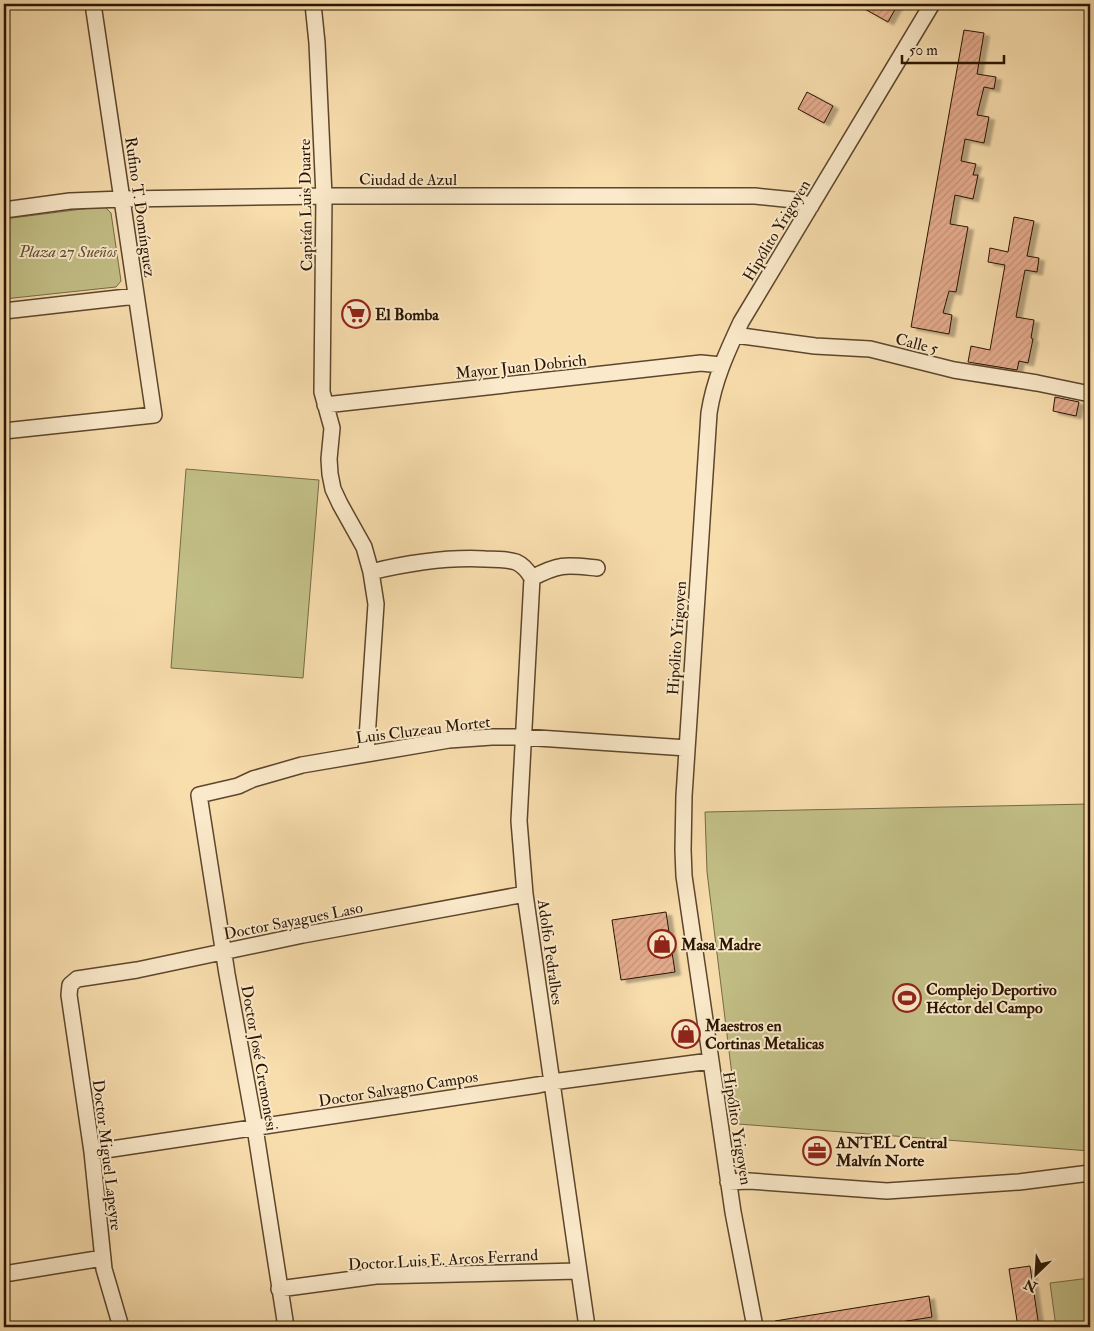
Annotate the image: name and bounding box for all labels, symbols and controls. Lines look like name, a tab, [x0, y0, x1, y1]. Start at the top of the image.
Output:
scale bar	[902, 32, 1004, 64]
text: 50 m	[909, 41, 938, 60]
street label: Rufino T. Domínguez	[120, 136, 160, 279]
street label: Capitán Luis Duarte	[295, 138, 318, 271]
street label: Ciudad de Azul	[359, 170, 457, 190]
street label: Hipólito Yrigoyen	[739, 176, 816, 285]
park label: Plaza 27 Sueños	[18, 242, 118, 262]
supermarket icon: El Bomba	[341, 299, 371, 329]
place label: El Bomba	[375, 305, 439, 325]
street label: Calle 5	[893, 329, 940, 359]
street label: Mayor Juan Dobrich	[454, 350, 588, 385]
street label: Hipólito Yrigoyen	[663, 580, 692, 696]
street label: Luis Cluzeau Mortet	[355, 712, 492, 748]
street label: Adolfo Pedralbes	[533, 897, 567, 1006]
street label: Doctor Sayagues Laso	[222, 898, 365, 944]
shop icon: Masa Madre	[647, 929, 677, 959]
place label: Masa Madre	[680, 935, 761, 955]
place label: Complejo Deportivo Héctor del Campo	[926, 980, 1057, 1019]
sports icon: Complejo Deportivo Héctor del Campo	[892, 983, 922, 1013]
street label: Doctor José Cremonesi	[235, 984, 282, 1133]
place label: Maestros en Cortinas Metalicas	[704, 1016, 824, 1054]
shop icon: Maestros en Cortinas Metalicas	[671, 1019, 701, 1049]
street label: Doctor Salvagno Campos	[317, 1066, 480, 1112]
street label: Hipólito Yrigoyen	[717, 1070, 756, 1187]
street label: Doctor Miguel Lapeyre	[87, 1078, 126, 1232]
place label: ANTEL Central Malvín Norte	[835, 1133, 948, 1171]
office icon: ANTEL Central Malvín Norte	[802, 1136, 832, 1166]
street label: Doctor Luis E. Arcos Ferrand	[348, 1245, 539, 1275]
north arrow	[1012, 1248, 1062, 1298]
text: N	[1021, 1275, 1041, 1296]

